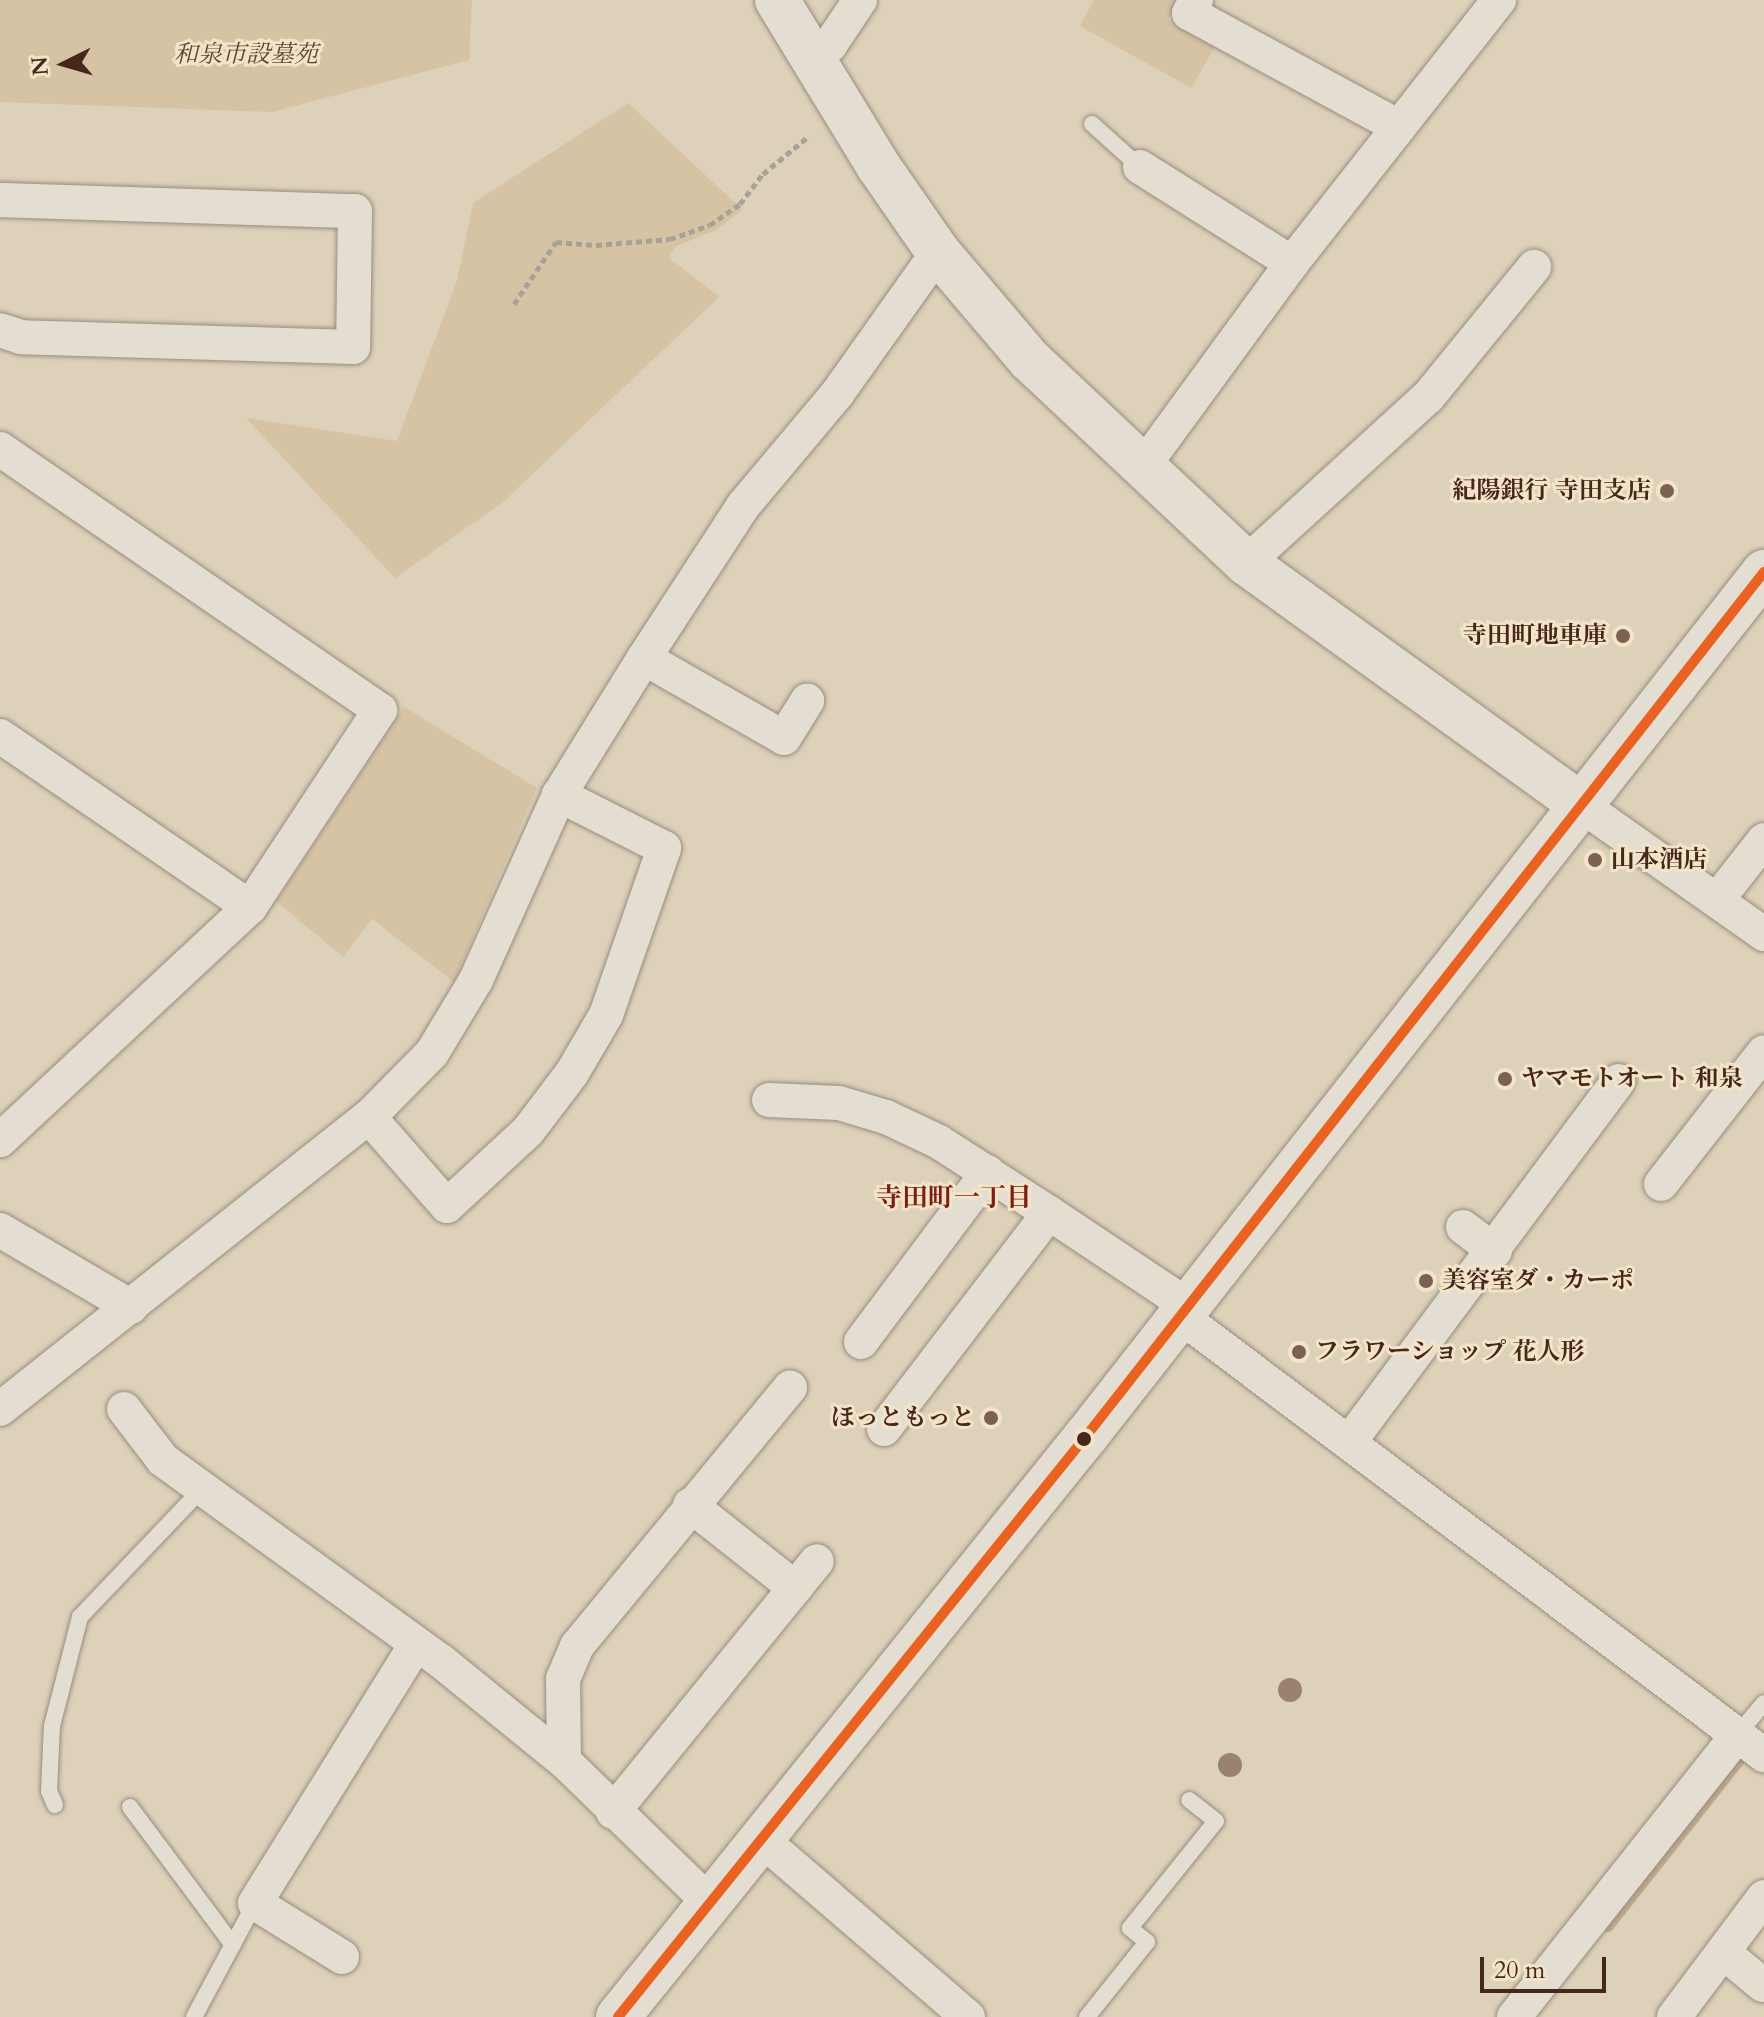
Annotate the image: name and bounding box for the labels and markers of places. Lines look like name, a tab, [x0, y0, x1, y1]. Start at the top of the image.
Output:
place label: 紀陽銀行 寺田支店	[1453, 477, 1651, 505]
marker: 紀陽銀行 寺田支店	[1658, 482, 1676, 500]
place label: 寺田町地車庫	[1463, 622, 1607, 650]
marker: 寺田町地車庫	[1614, 627, 1632, 645]
place label: 山本酒店	[1611, 846, 1707, 874]
marker: 山本酒店	[1586, 851, 1604, 869]
place label: ヤマモトオート 和泉	[1521, 1065, 1743, 1093]
marker: ヤマモトオート 和泉	[1496, 1070, 1514, 1088]
place label: 美容室ダ・カーポ	[1442, 1267, 1634, 1295]
marker: 美容室ダ・カーポ	[1417, 1272, 1435, 1290]
place label: フラワーショップ 花人形	[1315, 1338, 1585, 1366]
marker: フラワーショップ 花人形	[1290, 1343, 1308, 1361]
place label: ほっともっと	[831, 1404, 975, 1432]
marker: ほっともっと	[982, 1409, 1000, 1427]
unlabelled marker	[1076, 1431, 1092, 1447]

